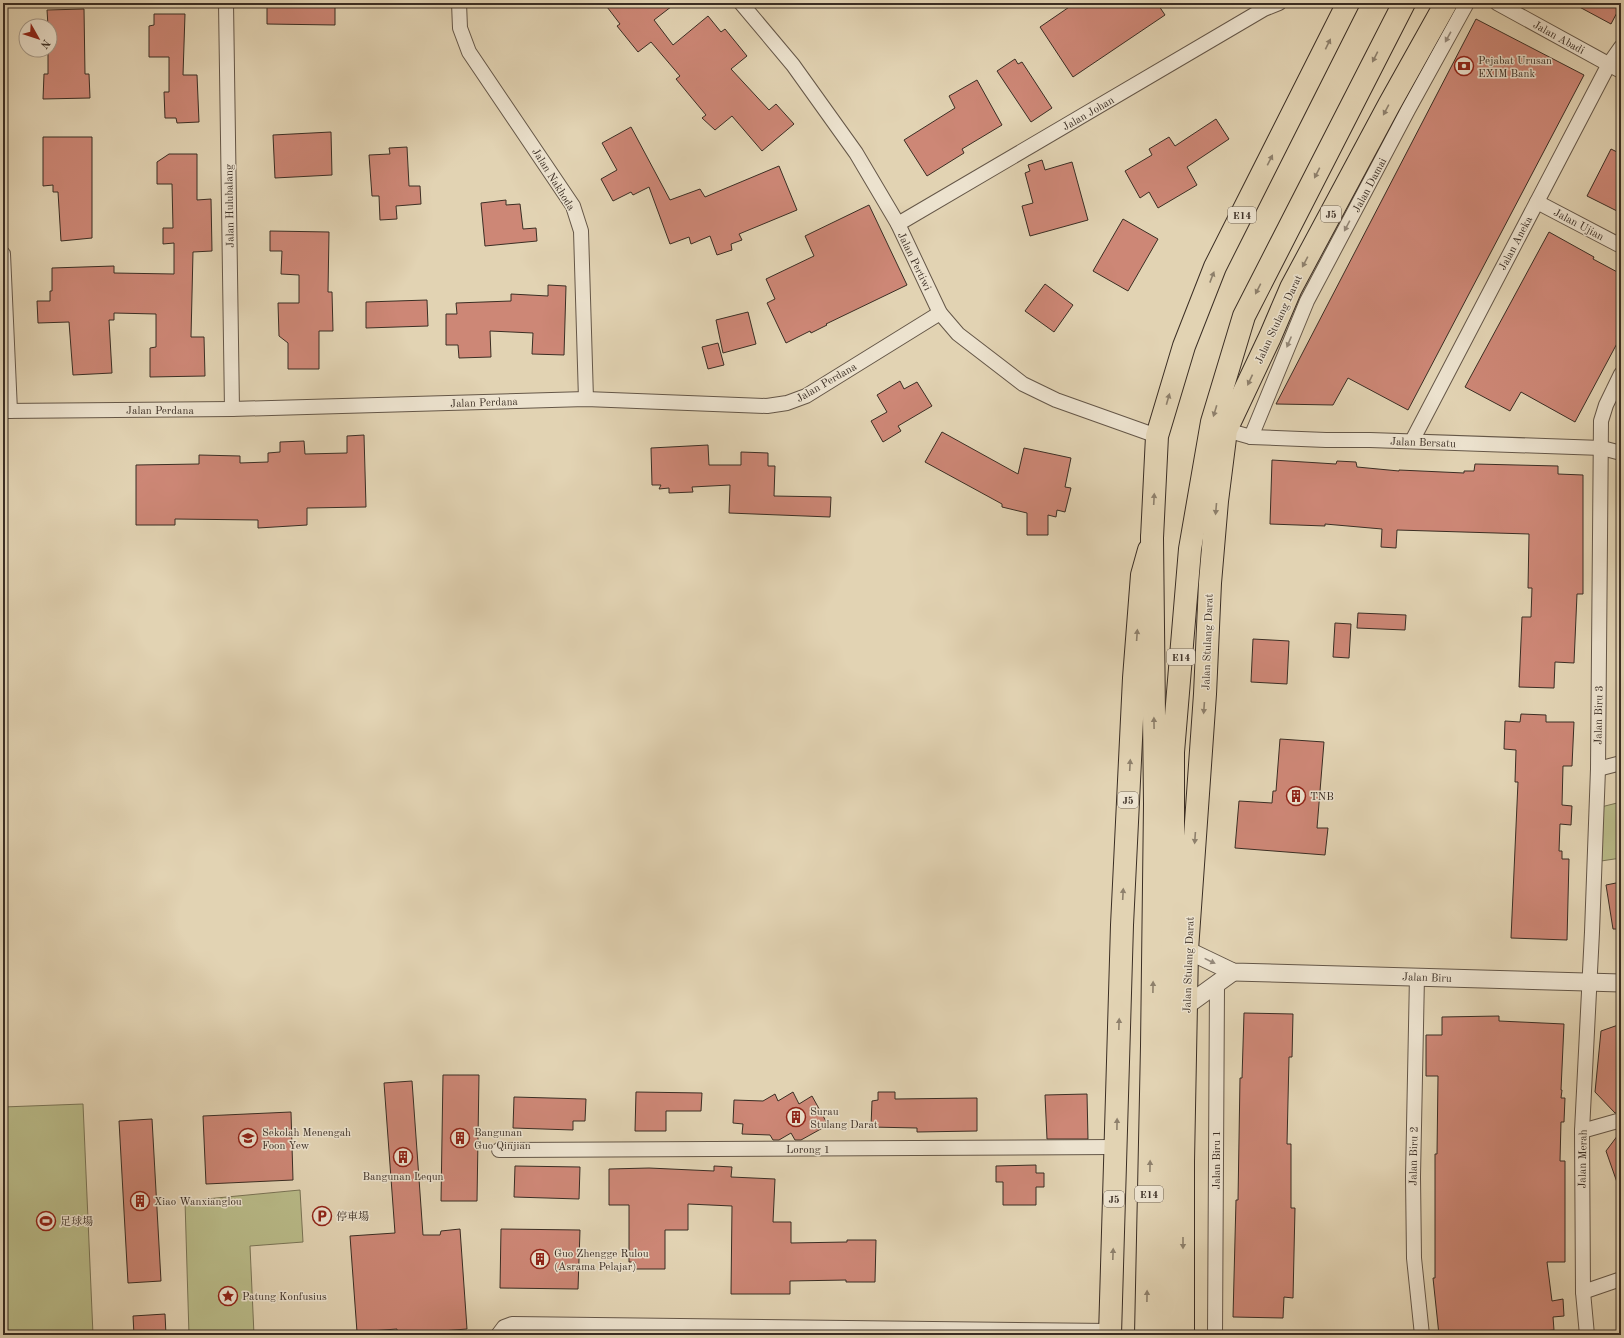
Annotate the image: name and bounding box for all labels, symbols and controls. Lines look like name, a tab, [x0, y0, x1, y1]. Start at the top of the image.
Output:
north arrow	[18, 18, 58, 58]
street label: Jalan Abadi	[1531, 20, 1586, 57]
one-way arrow	[1444, 31, 1451, 43]
text: N	[37, 37, 52, 51]
one-way arrow	[1325, 38, 1331, 50]
one-way arrow	[1372, 51, 1379, 63]
bank icon: Pejabat Urusan EXIM Bank	[1453, 55, 1475, 77]
place label: Pejabat Urusan EXIM Bank	[1478, 56, 1552, 80]
street label: Jalan Johan	[1061, 95, 1116, 133]
one-way arrow	[1383, 105, 1390, 116]
street label: Jalan Nakhoda	[529, 147, 577, 213]
one-way arrow	[1267, 155, 1273, 166]
street label: Jalan Damai	[1351, 157, 1389, 215]
street label: Jalan Hulubalang	[224, 164, 237, 248]
one-way arrow	[1313, 167, 1320, 179]
road number: J5	[1321, 206, 1341, 222]
road number: E14	[1228, 207, 1256, 223]
street label: Jalan Ujian	[1551, 207, 1605, 243]
street label: Jalan Aneka	[1498, 214, 1535, 272]
one-way arrow	[1343, 220, 1350, 232]
street label: Jalan Pertiwi	[895, 231, 933, 293]
one-way arrow	[1302, 256, 1308, 268]
one-way arrow	[1209, 270, 1215, 282]
street label: Jalan Stulang Darat	[1254, 273, 1305, 366]
one-way arrow	[1255, 283, 1261, 294]
one-way arrow	[1286, 337, 1292, 348]
street label: Jalan Perdana	[795, 361, 859, 405]
one-way arrow	[1247, 374, 1253, 385]
one-way arrow	[1165, 393, 1171, 405]
street label: Jalan Perdana	[450, 397, 519, 410]
street label: Jalan Perdana	[126, 406, 194, 417]
one-way arrow	[1212, 406, 1218, 418]
street label: Jalan Bersatu	[1390, 437, 1456, 450]
one-way arrow	[1151, 492, 1157, 505]
one-way arrow	[1213, 502, 1219, 515]
street label: Jalan Stulang Darat	[1201, 593, 1216, 690]
one-way arrow	[1134, 629, 1141, 641]
road number: E14	[1167, 649, 1195, 665]
street label: Jalan Biru 3	[1593, 685, 1606, 745]
one-way arrow	[1200, 702, 1207, 714]
one-way arrow	[1151, 716, 1157, 729]
one-way arrow	[1126, 759, 1133, 771]
building icon: TNB	[1285, 785, 1307, 807]
road number: J5	[1118, 792, 1138, 808]
place label: TNB	[1310, 792, 1334, 803]
one-way arrow	[1191, 832, 1198, 844]
one-way arrow	[1120, 888, 1127, 900]
street label: Jalan Stulang Darat	[1182, 916, 1197, 1013]
one-way arrow	[1204, 958, 1216, 964]
street label: Jalan Biru	[1402, 972, 1452, 985]
one-way arrow	[1150, 980, 1156, 993]
one-way arrow	[1116, 1017, 1122, 1030]
building icon: Surau Stulang Darat	[785, 1106, 807, 1128]
place label: Surau Stulang Darat	[810, 1107, 878, 1131]
one-way arrow	[1113, 1118, 1120, 1130]
street label: Jalan Biru 2	[1408, 1126, 1421, 1186]
school or university icon: Sekolah Menengah Foon Yew	[237, 1127, 259, 1149]
building icon: Bangunan Guo Qinjian	[449, 1127, 471, 1149]
place label: Sekolah Menengah Foon Yew	[262, 1128, 351, 1152]
place label: Bangunan Guo Qinjian	[474, 1128, 531, 1152]
street label: Jalan Merah	[1577, 1129, 1590, 1189]
street label: Jalan Biru 1	[1212, 1130, 1223, 1190]
street label: Lorong 1	[786, 1145, 830, 1156]
building icon: Bangunan Lequn	[392, 1146, 414, 1168]
one-way arrow	[1146, 1160, 1153, 1172]
place label: Bangunan Lequn	[363, 1172, 444, 1183]
road number: E14	[1135, 1186, 1163, 1202]
building icon: Xiao Wanxianglou	[129, 1190, 151, 1212]
road number: J5	[1104, 1191, 1124, 1207]
place label: Xiao Wanxianglou	[154, 1197, 242, 1208]
parking icon: 停車場	[311, 1205, 333, 1227]
sports icon: 足球場	[35, 1210, 57, 1232]
place label: 停車場	[336, 1210, 369, 1223]
place label: 足球場	[60, 1215, 93, 1228]
one-way arrow	[1180, 1237, 1186, 1250]
building icon: Guo Zhengge Rulou (Asrama Pelajar)	[529, 1248, 551, 1270]
one-way arrow	[1109, 1248, 1116, 1260]
place label: Guo Zhengge Rulou (Asrama Pelajar)	[554, 1249, 649, 1273]
place icon: Patung Konfusius	[217, 1285, 239, 1307]
one-way arrow	[1143, 1290, 1150, 1302]
place label: Patung Konfusius	[242, 1292, 327, 1303]

